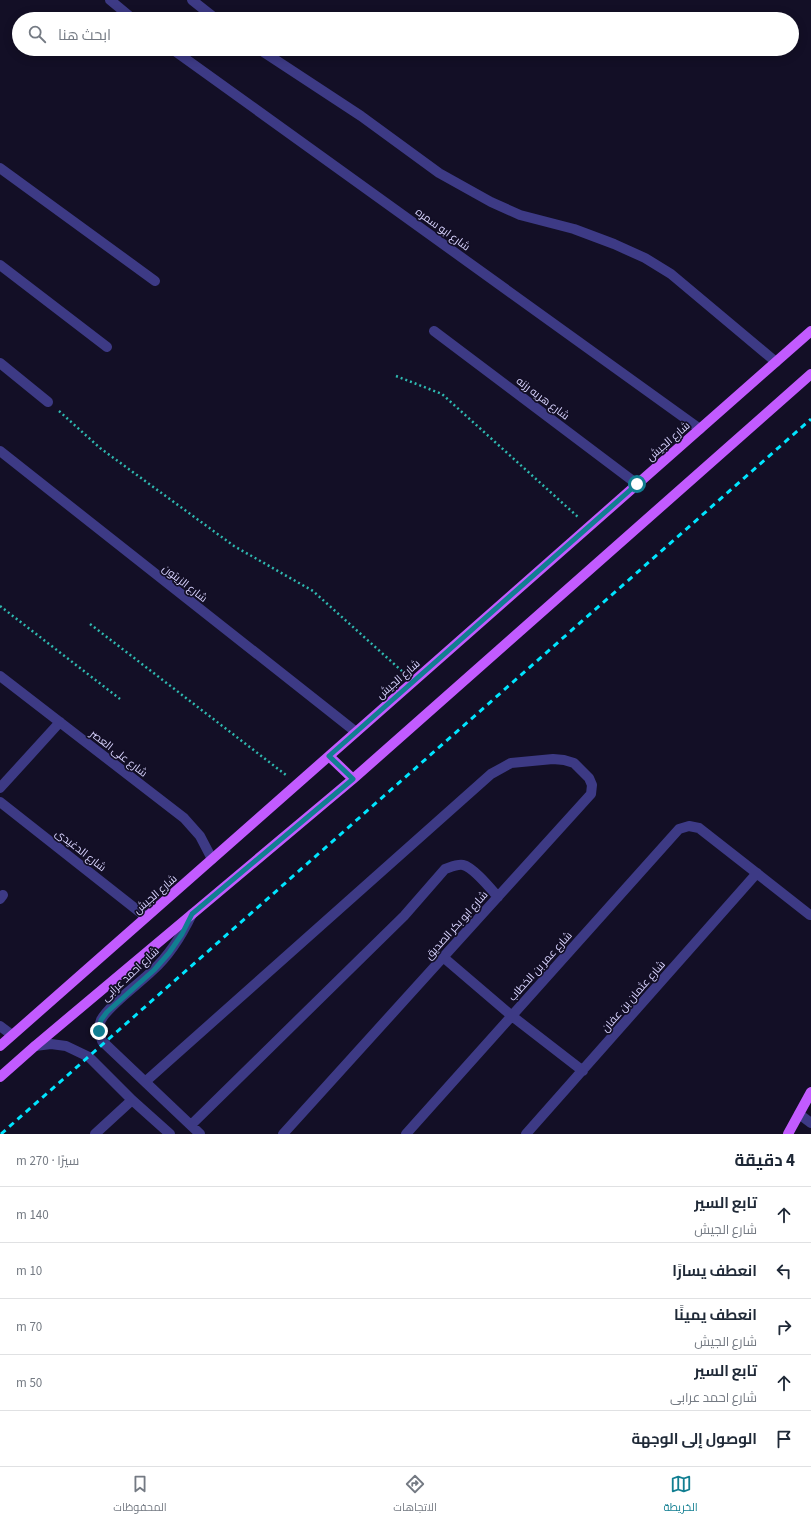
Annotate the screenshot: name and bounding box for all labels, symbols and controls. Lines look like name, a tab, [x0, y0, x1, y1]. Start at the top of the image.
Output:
search box	[12, 12, 799, 56]
icon: search	[26, 23, 48, 45]
text: ابحث هنا	[58, 25, 111, 46]
street label: شارع ابو سمره	[412, 204, 473, 254]
street label: شارع هريه رزنه	[513, 373, 572, 423]
street label: شارع الجيش	[643, 418, 693, 464]
route start	[628, 475, 646, 493]
street label: شارع الزيتون	[159, 561, 210, 606]
street label: شارع الجيش	[373, 656, 423, 702]
street label: شارع على العصر	[86, 726, 151, 781]
street label: شارع الدغيدى	[52, 826, 109, 875]
street label: شارع الجيش	[130, 871, 180, 917]
street label: شارع ابو بكر الصديق	[421, 888, 491, 963]
street label: شارع عمر بن الخطاب	[505, 928, 576, 1004]
street label: شارع احمد عرابى	[98, 944, 162, 1005]
street label: شارع عثمان بن عفان	[598, 957, 669, 1035]
route end	[90, 1022, 108, 1040]
text: 4 دقيقة	[735, 1149, 795, 1173]
text: سيرًا · 270 m	[16, 1152, 79, 1170]
text: تابع السير	[694, 1193, 757, 1214]
icon: ahead	[773, 1204, 795, 1226]
text: 140 m	[16, 1206, 49, 1224]
text: شارع الجيش	[694, 1221, 757, 1239]
icon: left	[773, 1260, 795, 1282]
text: انعطف يسارًا	[672, 1261, 757, 1282]
text: 10 m	[16, 1262, 42, 1280]
text: انعطف يمينًا	[674, 1305, 757, 1326]
icon: right	[773, 1316, 795, 1338]
text: 70 m	[16, 1318, 42, 1336]
text: شارع الجيش	[694, 1333, 757, 1351]
text: تابع السير	[694, 1361, 757, 1382]
icon: ahead	[773, 1372, 795, 1394]
text: 50 m	[16, 1374, 42, 1392]
text: شارع احمد عرابى	[670, 1389, 757, 1407]
icon: arrive	[773, 1428, 795, 1450]
text: الوصول إلى الوجهة	[631, 1429, 757, 1450]
tab: المحفوظات	[113, 1473, 167, 1517]
tab: الاتجاهات	[393, 1473, 437, 1517]
tab: الخريطة	[663, 1473, 698, 1517]

